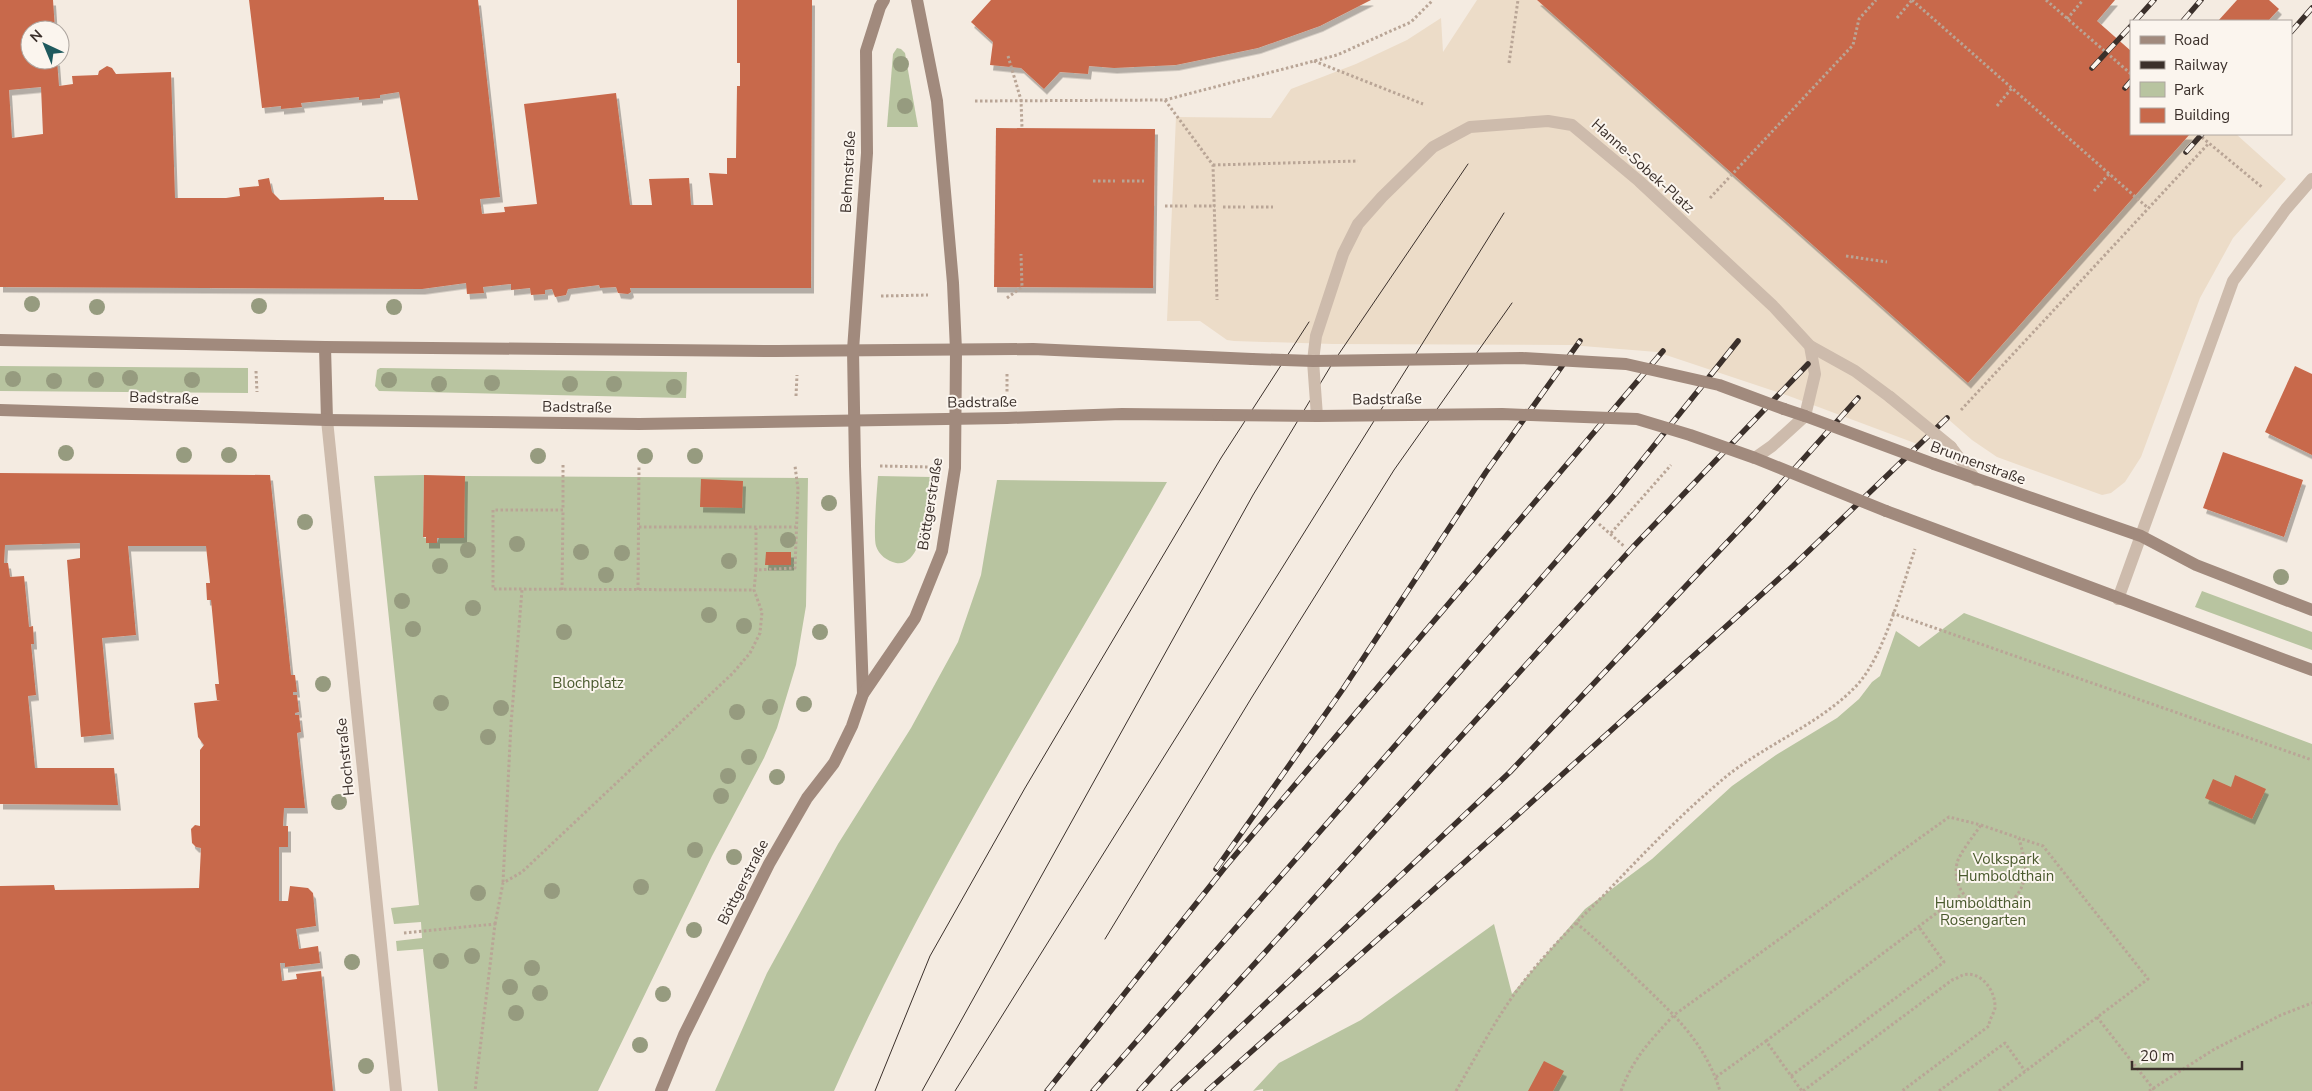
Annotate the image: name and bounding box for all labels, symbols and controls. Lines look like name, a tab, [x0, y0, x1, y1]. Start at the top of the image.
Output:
north arrow	[20, 20, 70, 70]
legend	[2130, 20, 2292, 135]
text: N	[26, 26, 47, 46]
text: Road	[2174, 30, 2209, 50]
text: Railway	[2174, 55, 2228, 75]
text: Park	[2174, 80, 2204, 100]
text: Building	[2174, 105, 2230, 125]
street label: Hanne-Sobek-Platz	[1587, 114, 1699, 218]
street label: Behmstraße	[836, 130, 860, 214]
street label: Badstraße	[129, 387, 199, 409]
street label: Badstraße	[1352, 388, 1422, 410]
street label: Badstraße	[947, 391, 1017, 413]
street label: Badstraße	[542, 396, 612, 418]
street label: Brunnenstraße	[1927, 436, 2029, 490]
street label: Böttgerstraße	[913, 456, 947, 552]
park label: Blochplatz	[552, 673, 624, 693]
street label: Hochstraße	[331, 717, 359, 797]
street label: Böttgerstraße	[713, 836, 773, 928]
park label: Volkspark Humboldthain	[1958, 849, 2054, 886]
park label: Humboldthain Rosengarten	[1935, 893, 2031, 930]
scale bar	[2132, 1038, 2242, 1070]
text: 20 m	[2140, 1046, 2175, 1066]

